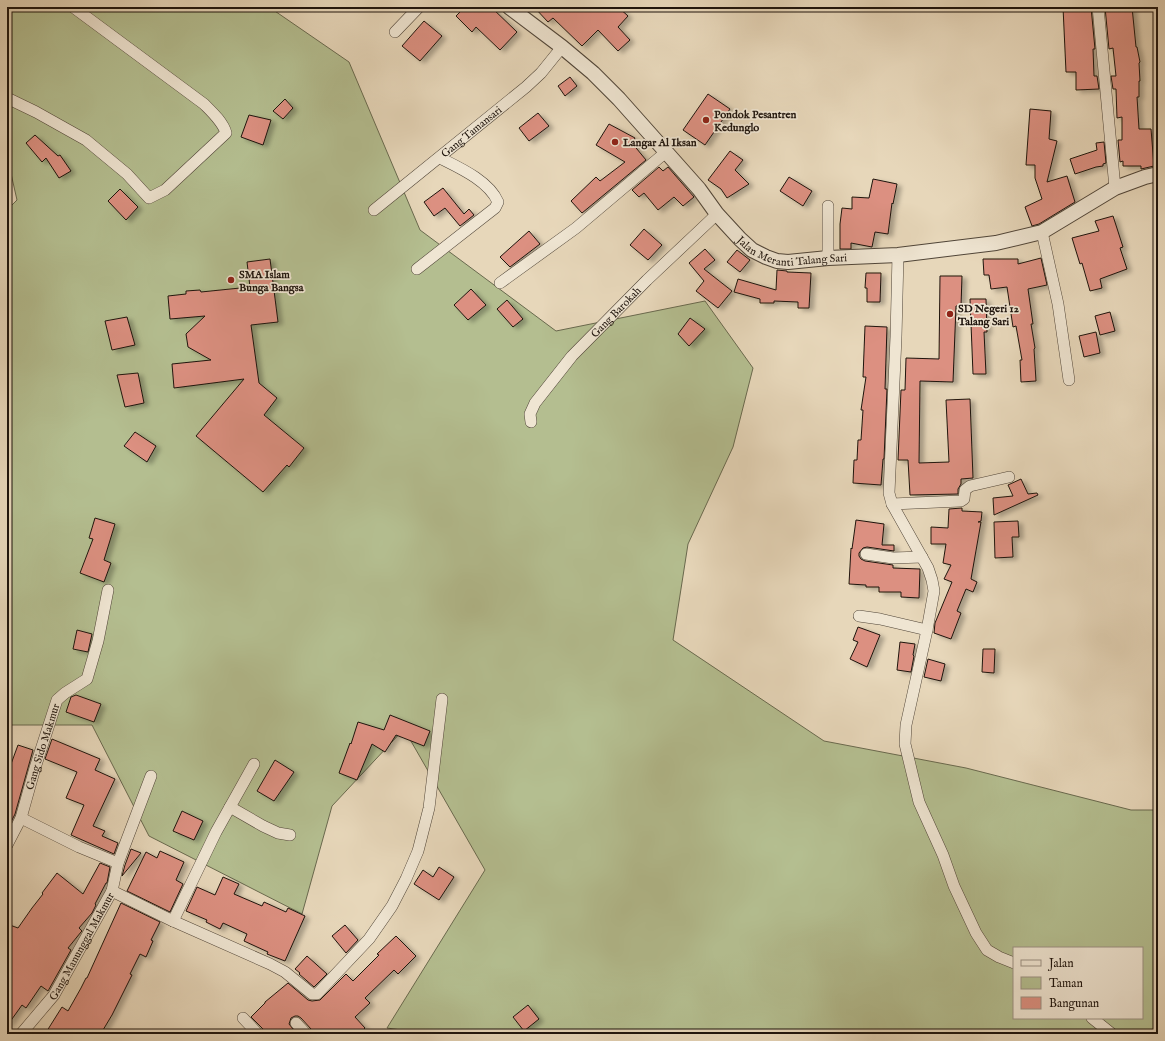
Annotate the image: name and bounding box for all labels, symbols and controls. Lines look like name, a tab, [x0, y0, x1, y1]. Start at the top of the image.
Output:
street label: Gang Tamansari	[438, 103, 505, 161]
place label: Pondok Pesantren Kedunglo	[714, 108, 797, 135]
marker: Pondok Pesantren Kedunglo	[701, 115, 711, 125]
place label: Langar Al Iksan	[622, 136, 697, 150]
marker: Langar Al Iksan	[610, 137, 620, 147]
street label: Jalan Meranti Talang Sari	[732, 232, 847, 270]
place label: SMA Islam Bunga Bangsa	[239, 268, 304, 295]
marker: SMA Islam Bunga Bangsa	[226, 275, 236, 285]
street label: Gang Barokah	[588, 284, 645, 341]
place label: SD Negeri 12 Talang Sari	[957, 302, 1020, 329]
marker: SD Negeri 12 Talang Sari	[945, 309, 955, 319]
street label: Gang Sido Makmur	[23, 702, 63, 792]
street label: Gang Manunggal Makmur	[46, 890, 118, 1004]
legend	[1013, 947, 1143, 1019]
text: Jalan	[1047, 956, 1074, 972]
text: Taman	[1049, 976, 1083, 991]
text: Bangunan	[1049, 996, 1100, 1011]

